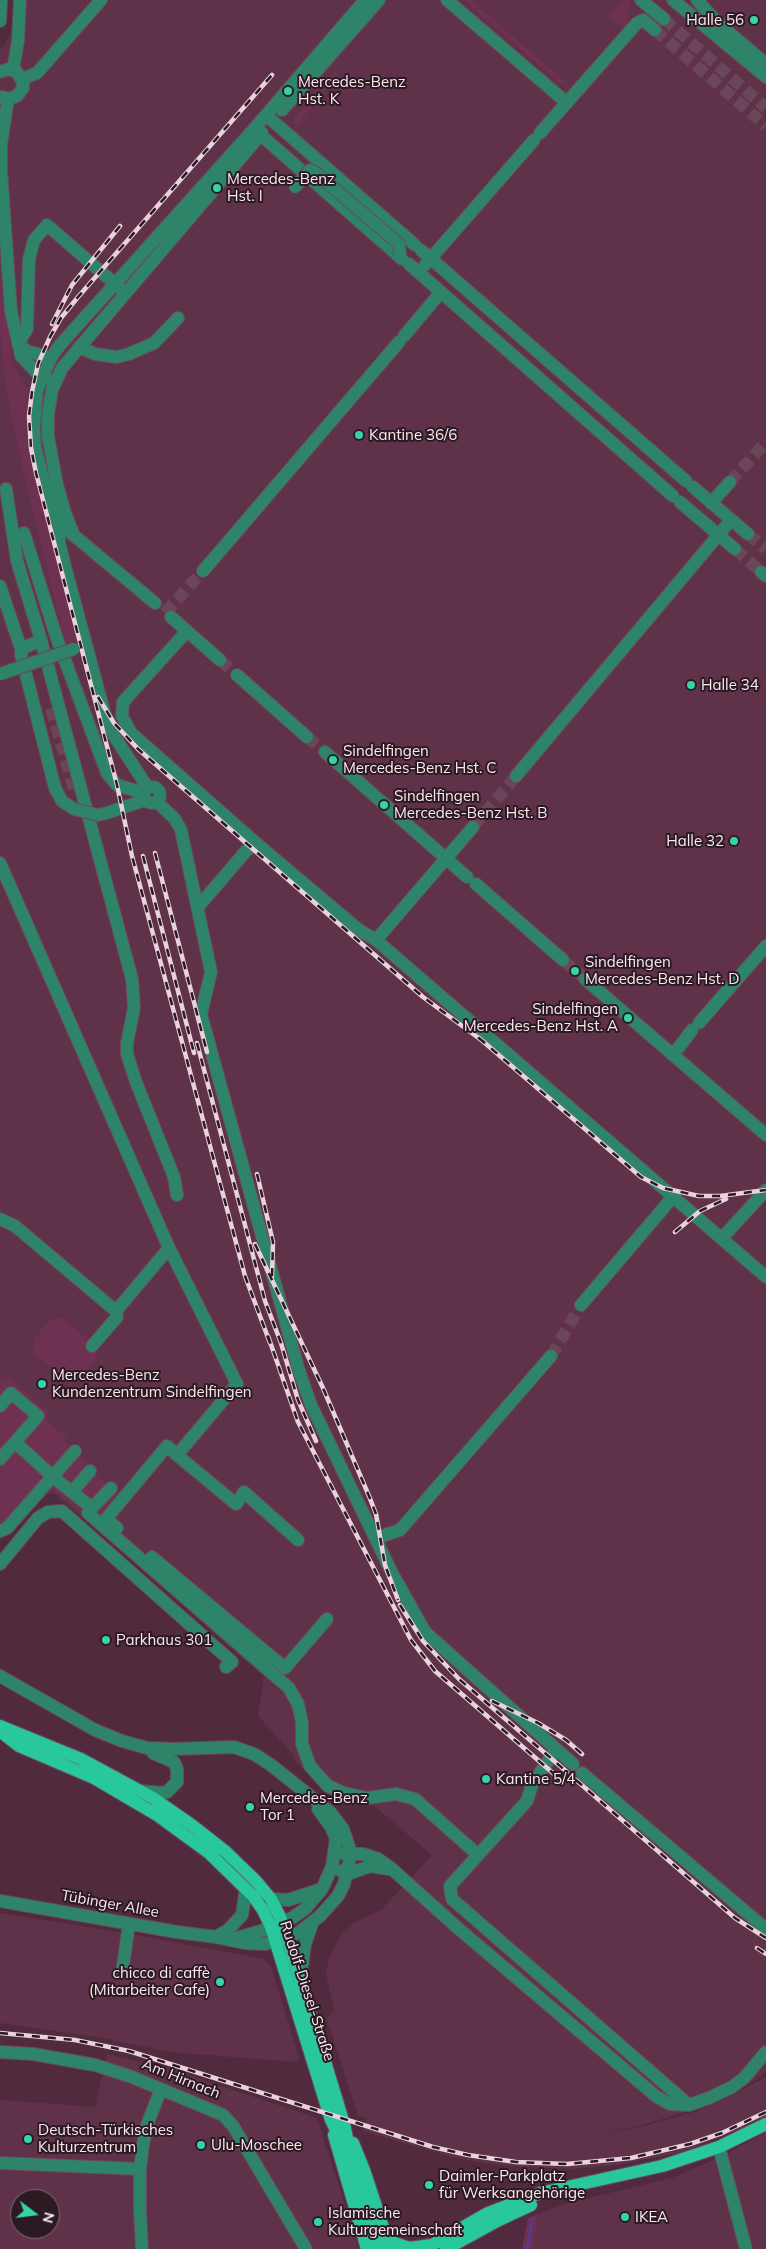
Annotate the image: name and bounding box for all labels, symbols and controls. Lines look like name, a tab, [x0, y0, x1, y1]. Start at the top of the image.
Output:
place label: Halle 56	[686, 11, 744, 29]
marker: Halle 56	[748, 14, 760, 26]
place label: Mercedes-Benz Hst. K	[298, 73, 406, 108]
marker: Mercedes-Benz Hst. K	[282, 85, 294, 97]
place label: Mercedes-Benz Hst. I	[227, 170, 335, 205]
marker: Mercedes-Benz Hst. I	[211, 182, 223, 194]
place label: Kantine 36/6	[369, 426, 457, 444]
marker: Kantine 36/6	[353, 429, 365, 441]
place label: Halle 34	[701, 676, 759, 694]
marker: Halle 34	[685, 679, 697, 691]
place label: Sindelfingen Mercedes-Benz Hst. C	[343, 742, 497, 777]
marker: Sindelfingen Mercedes-Benz Hst. C	[327, 754, 339, 766]
place label: Sindelfingen Mercedes-Benz Hst. B	[394, 787, 548, 822]
marker: Sindelfingen Mercedes-Benz Hst. B	[378, 799, 390, 811]
place label: Halle 32	[666, 832, 724, 850]
marker: Halle 32	[728, 835, 740, 847]
place label: Sindelfingen Mercedes-Benz Hst. D	[585, 953, 740, 988]
marker: Sindelfingen Mercedes-Benz Hst. D	[569, 965, 581, 977]
place label: Sindelfingen Mercedes-Benz Hst. A	[464, 1000, 618, 1035]
marker: Sindelfingen Mercedes-Benz Hst. A	[622, 1012, 634, 1024]
place label: Mercedes-Benz Kundenzentrum Sindelfingen	[52, 1366, 252, 1401]
marker: Mercedes-Benz Kundenzentrum Sindelfingen	[36, 1378, 48, 1390]
place label: Parkhaus 301	[116, 1631, 212, 1649]
marker: Parkhaus 301	[100, 1634, 112, 1646]
place label: Kantine 5/4	[496, 1770, 575, 1788]
marker: Kantine 5/4	[480, 1773, 492, 1785]
place label: Mercedes-Benz Tor 1	[260, 1789, 368, 1824]
marker: Mercedes-Benz Tor 1	[244, 1801, 256, 1813]
street label: Tübinger Allee	[60, 1887, 160, 1921]
street label: Rudolf-Diesel-Straße	[276, 1919, 338, 2063]
place label: chicco di caffè (Mitarbeiter Cafe)	[89, 1964, 210, 1999]
marker: chicco di caffè (Mitarbeiter Cafe)	[214, 1976, 226, 1988]
street label: Am Hirnach	[139, 2055, 223, 2103]
place label: Deutsch-Türkisches Kulturzentrum	[38, 2121, 173, 2156]
marker: Deutsch-Türkisches Kulturzentrum	[22, 2133, 34, 2145]
place label: Ulu-Moschee	[211, 2136, 302, 2154]
marker: Ulu-Moschee	[195, 2139, 207, 2151]
place label: Daimler-Parkplatz für Werksangehörige	[439, 2167, 585, 2202]
marker: Daimler-Parkplatz für Werksangehörige	[423, 2179, 435, 2191]
north arrow	[10, 2189, 60, 2239]
place label: Islamische Kulturgemeinschaft	[328, 2204, 462, 2239]
place label: IKEA	[635, 2208, 668, 2226]
text: N	[38, 2210, 59, 2225]
marker: IKEA	[619, 2211, 631, 2223]
marker: Islamische Kulturgemeinschaft	[312, 2216, 324, 2228]

